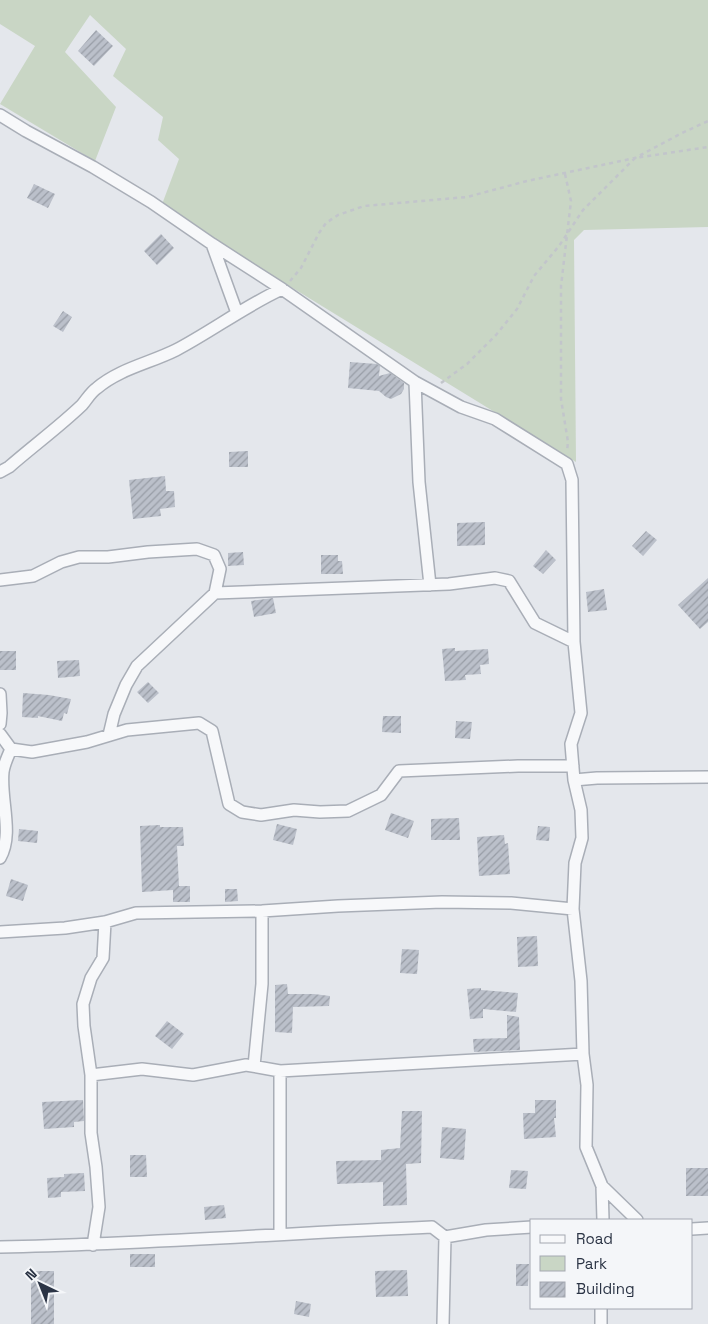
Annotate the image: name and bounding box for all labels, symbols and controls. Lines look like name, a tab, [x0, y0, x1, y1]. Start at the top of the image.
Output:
legend	[530, 1219, 693, 1309]
text: Road	[576, 1229, 613, 1248]
text: Park	[576, 1254, 607, 1273]
north arrow	[15, 1259, 65, 1309]
text: N	[22, 1265, 41, 1284]
text: Building	[576, 1279, 635, 1298]

